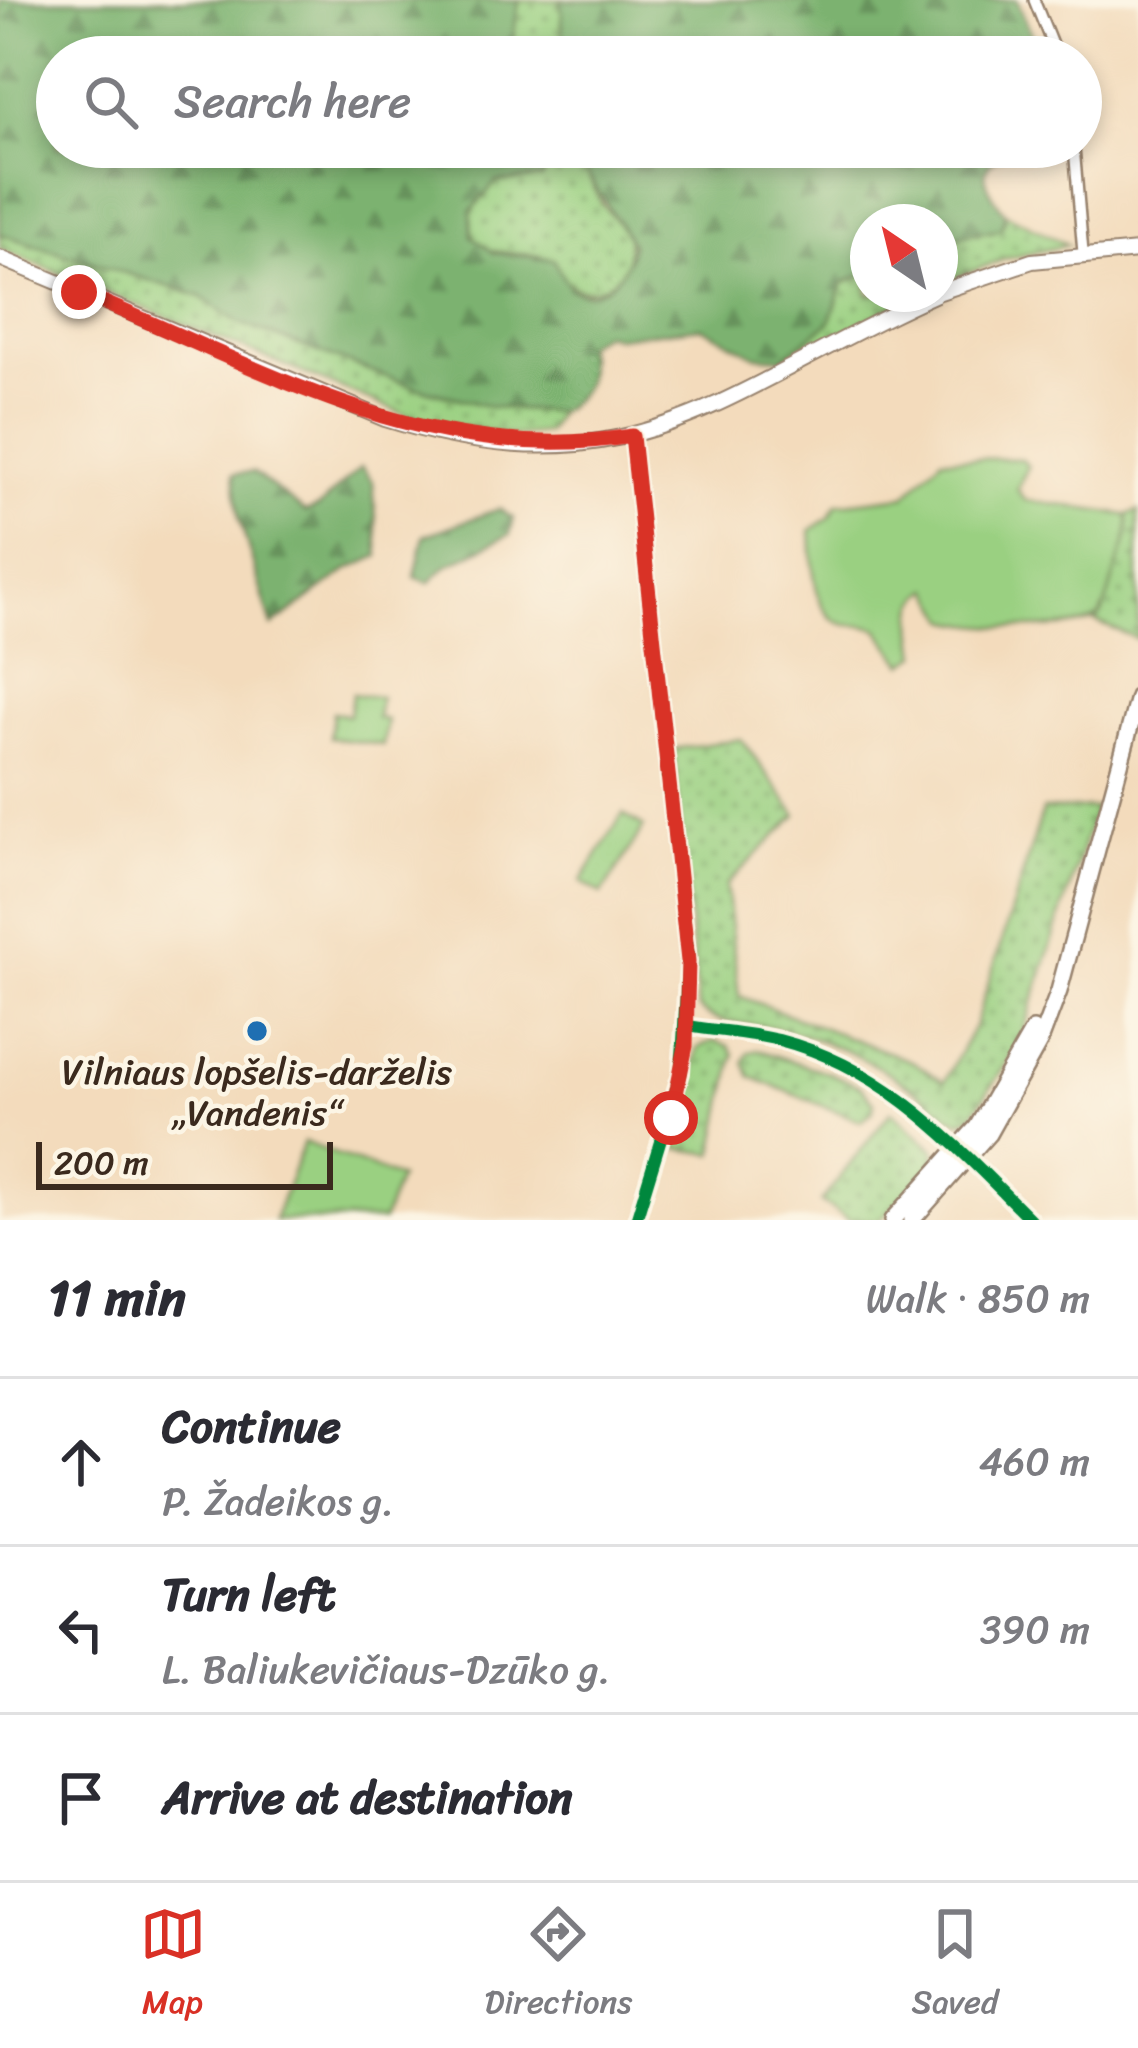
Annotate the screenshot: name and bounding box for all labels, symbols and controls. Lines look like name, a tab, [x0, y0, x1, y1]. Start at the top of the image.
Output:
search box	[36, 36, 1102, 168]
text: Search here	[174, 62, 411, 142]
icon: search	[78, 69, 144, 135]
north arrow	[850, 204, 958, 312]
route end	[52, 265, 106, 319]
marker: Vilniaus lopšelis-darželis „Vandenis“	[244, 1018, 270, 1044]
place label: Vilniaus lopšelis-darželis „Vandenis“	[62, 1040, 453, 1145]
route start	[644, 1091, 698, 1145]
text: 200 m	[54, 1134, 149, 1192]
scale bar	[36, 1136, 333, 1189]
text: 11 min	[48, 1253, 186, 1343]
text: Walk · 850 m	[866, 1264, 1090, 1333]
text: Continue	[162, 1387, 341, 1467]
text: 460 m	[979, 1427, 1090, 1496]
icon: ahead	[48, 1429, 114, 1495]
text: P. Žadeikos g.	[162, 1467, 394, 1536]
text: Turn left	[162, 1555, 335, 1635]
text: 390 m	[980, 1595, 1090, 1664]
icon: left	[48, 1597, 114, 1663]
text: L. Baliukevičiaus-Dzūko g.	[162, 1635, 611, 1704]
text: Arrive at destination	[162, 1758, 572, 1838]
icon: arrive	[48, 1765, 114, 1831]
tab: Map	[140, 1901, 206, 2031]
tab: Directions	[485, 1901, 632, 2031]
tab: Saved	[911, 1901, 998, 2031]

